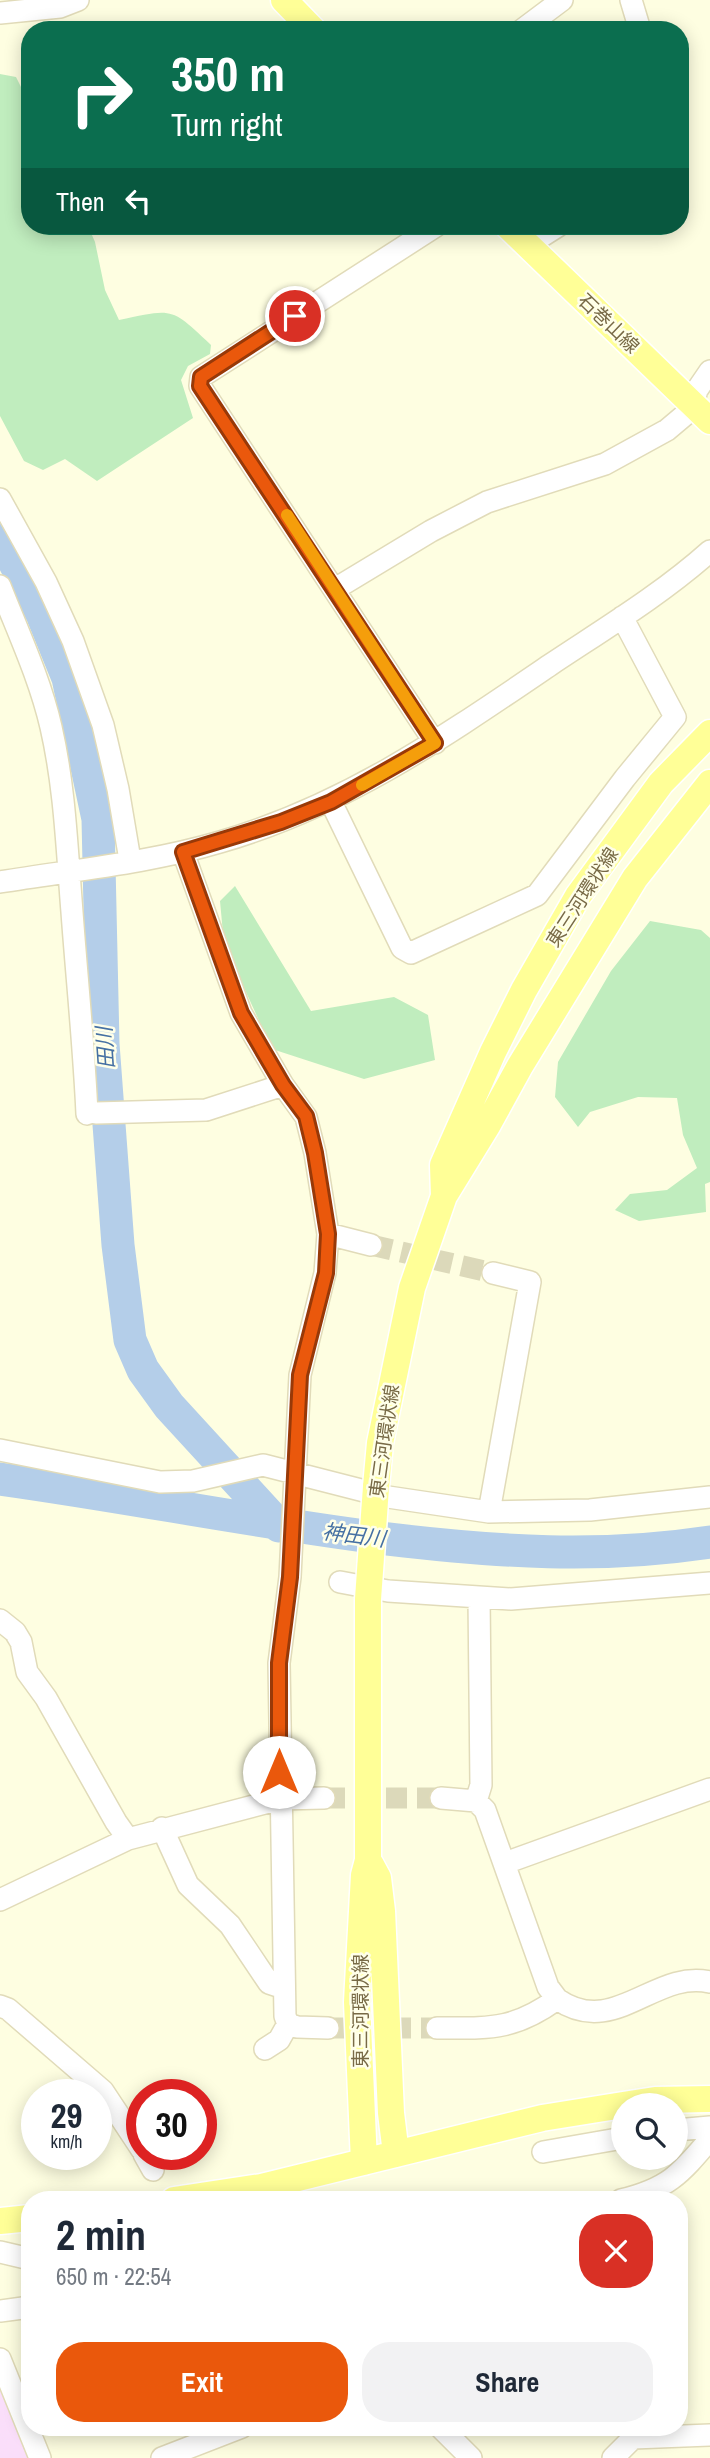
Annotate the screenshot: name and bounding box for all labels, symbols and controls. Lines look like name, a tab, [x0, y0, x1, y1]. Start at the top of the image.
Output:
text: 350 m	[171, 40, 285, 106]
icon: right	[56, 49, 147, 140]
text: Turn right	[171, 103, 283, 146]
icon: left	[119, 182, 157, 220]
text: Then	[56, 184, 105, 219]
pin	[265, 286, 325, 346]
street label: 石巻山線	[573, 287, 645, 359]
icon: arrive	[276, 297, 314, 335]
street label: 東三河環状線	[540, 842, 624, 952]
water label: 田川	[89, 1024, 121, 1070]
street label: 東三河環状線	[363, 1383, 405, 1499]
water label: 神田川	[321, 1517, 389, 1553]
position arrow	[242, 1735, 316, 1809]
street label: 東三河環状線	[347, 1954, 373, 2068]
speed limit sign: 30	[126, 2079, 217, 2170]
text: 29	[51, 2092, 82, 2139]
map controls	[611, 2093, 688, 2170]
button: search	[611, 2093, 688, 2170]
text: km/h	[51, 2129, 83, 2154]
text: 2 min	[56, 2207, 146, 2263]
button: close	[579, 2214, 653, 2288]
text: 650 m · 22:54	[56, 2261, 171, 2292]
button: Exit	[56, 2342, 348, 2422]
button: Share	[362, 2342, 653, 2422]

